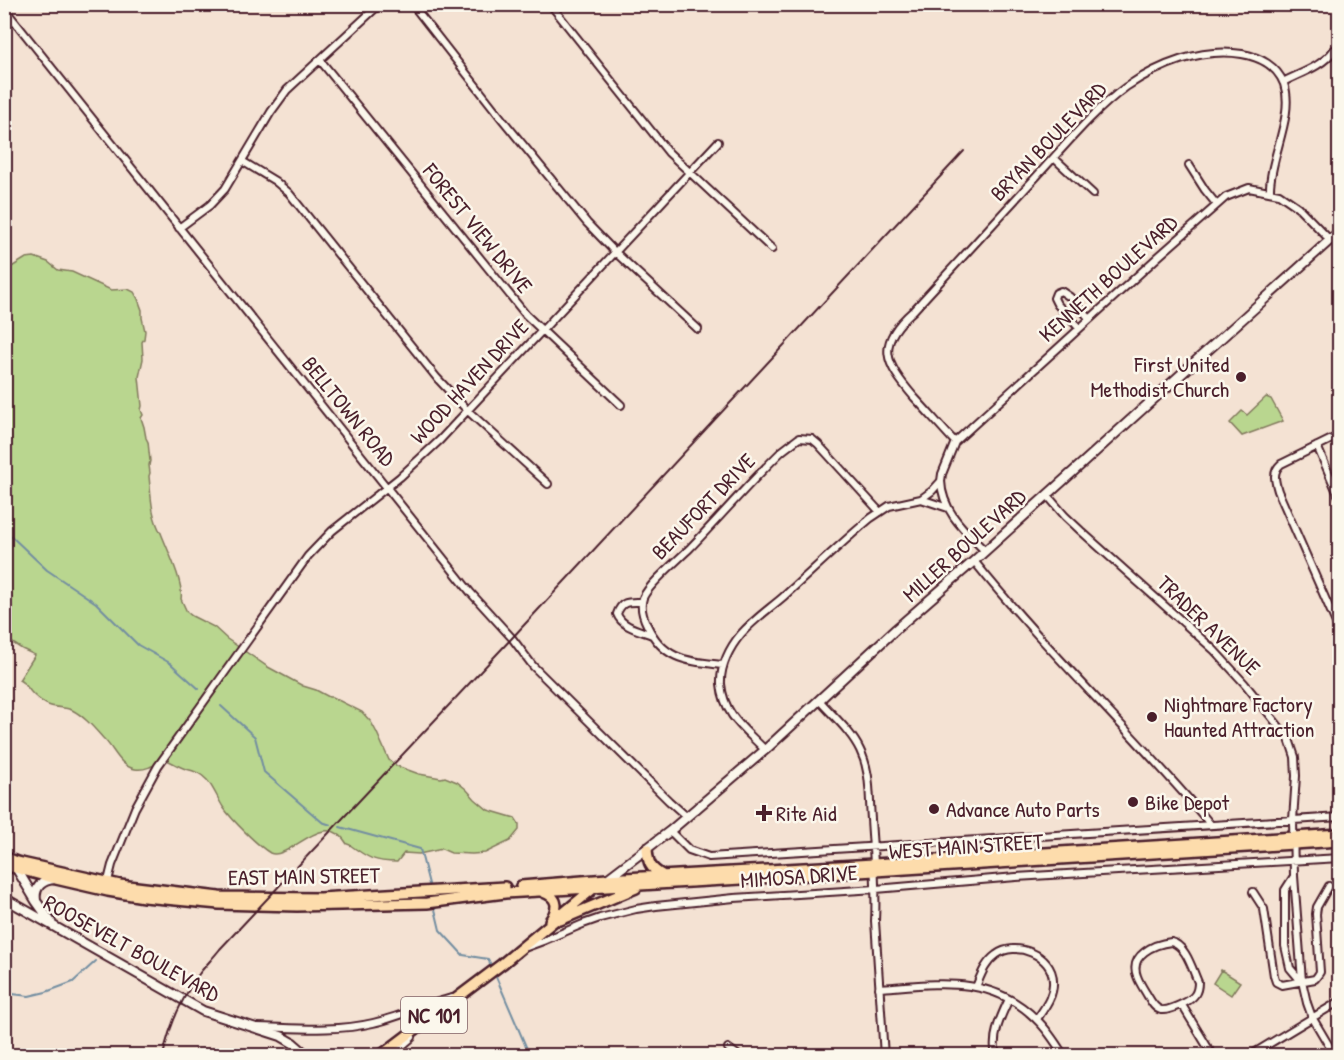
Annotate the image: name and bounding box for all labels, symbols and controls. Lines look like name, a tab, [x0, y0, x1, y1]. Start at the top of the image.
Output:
street label: BRYAN BOULEVARD	[983, 74, 1113, 207]
street label: FOREST VIEW DRIVE	[416, 156, 540, 300]
street label: KENNETH BOULEVARD	[1032, 207, 1184, 348]
street label: WOOD HAVEN DRIVE	[403, 312, 535, 450]
place label: First United Methodist Church	[1091, 349, 1229, 404]
street label: BELLTOWN ROAD	[295, 350, 403, 473]
marker: First United Methodist Church	[1234, 370, 1248, 384]
street label: BEAUFORT DRIVE	[645, 446, 762, 566]
street label: MILLER BOULEVARD	[896, 481, 1033, 608]
street label: TRADER AVENUE	[1151, 568, 1267, 682]
place label: Nightmare Factory Haunted Attraction	[1164, 689, 1314, 744]
marker: Nightmare Factory Haunted Attraction	[1145, 710, 1159, 724]
place label: Bike Depot	[1145, 787, 1230, 817]
place label: Advance Auto Parts	[946, 794, 1100, 824]
marker: Bike Depot	[1126, 795, 1140, 809]
place label: Rite Aid	[776, 798, 837, 828]
marker: Advance Auto Parts	[927, 802, 941, 816]
marker: Rite Aid	[757, 806, 771, 820]
street label: WEST MAIN STREET	[888, 826, 1045, 866]
street label: MIMOSA DRIVE	[740, 857, 859, 895]
street label: EAST MAIN STREET	[228, 860, 381, 892]
street label: ROOSEVELT BOULEVARD	[39, 887, 226, 1009]
road number: NC 101	[401, 997, 467, 1033]

